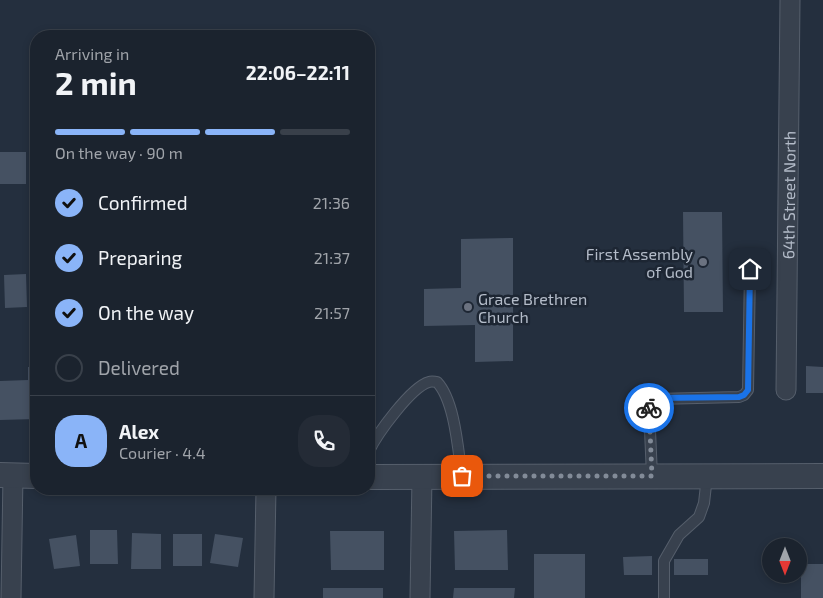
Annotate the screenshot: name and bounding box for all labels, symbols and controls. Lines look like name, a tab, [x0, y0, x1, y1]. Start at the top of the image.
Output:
text: Arriving in	[55, 44, 129, 63]
text: 22:06–22:11	[246, 61, 350, 84]
text: 2 min	[55, 63, 137, 101]
street label: 64th Street North	[778, 131, 798, 259]
text: On the way · 90 m	[55, 143, 183, 162]
icon: check	[55, 189, 83, 217]
text: Confirmed	[98, 191, 188, 214]
text: 21:36	[313, 193, 350, 212]
icon: check	[55, 244, 83, 272]
place label: First Assembly of God	[586, 244, 694, 281]
text: Preparing	[98, 246, 182, 269]
text: 21:37	[314, 248, 350, 267]
pin	[729, 248, 771, 290]
icon: home	[736, 255, 764, 283]
marker: First Assembly of God	[697, 256, 709, 268]
place label: Grace Brethren Church	[478, 289, 587, 326]
icon: check	[55, 299, 83, 327]
text: On the way	[98, 301, 194, 324]
marker: Grace Brethren Church	[462, 301, 474, 313]
text: 21:57	[314, 303, 350, 322]
text: Delivered	[98, 356, 180, 379]
courier	[624, 383, 674, 433]
icon: bike	[635, 394, 663, 422]
button: phone	[298, 415, 350, 467]
text: Alex	[119, 420, 159, 443]
text: A	[75, 429, 87, 452]
text: Courier · 4.4	[119, 443, 206, 462]
pin	[441, 455, 483, 497]
icon: bag	[448, 462, 476, 490]
north arrow	[762, 538, 808, 582]
map controls	[762, 538, 807, 583]

